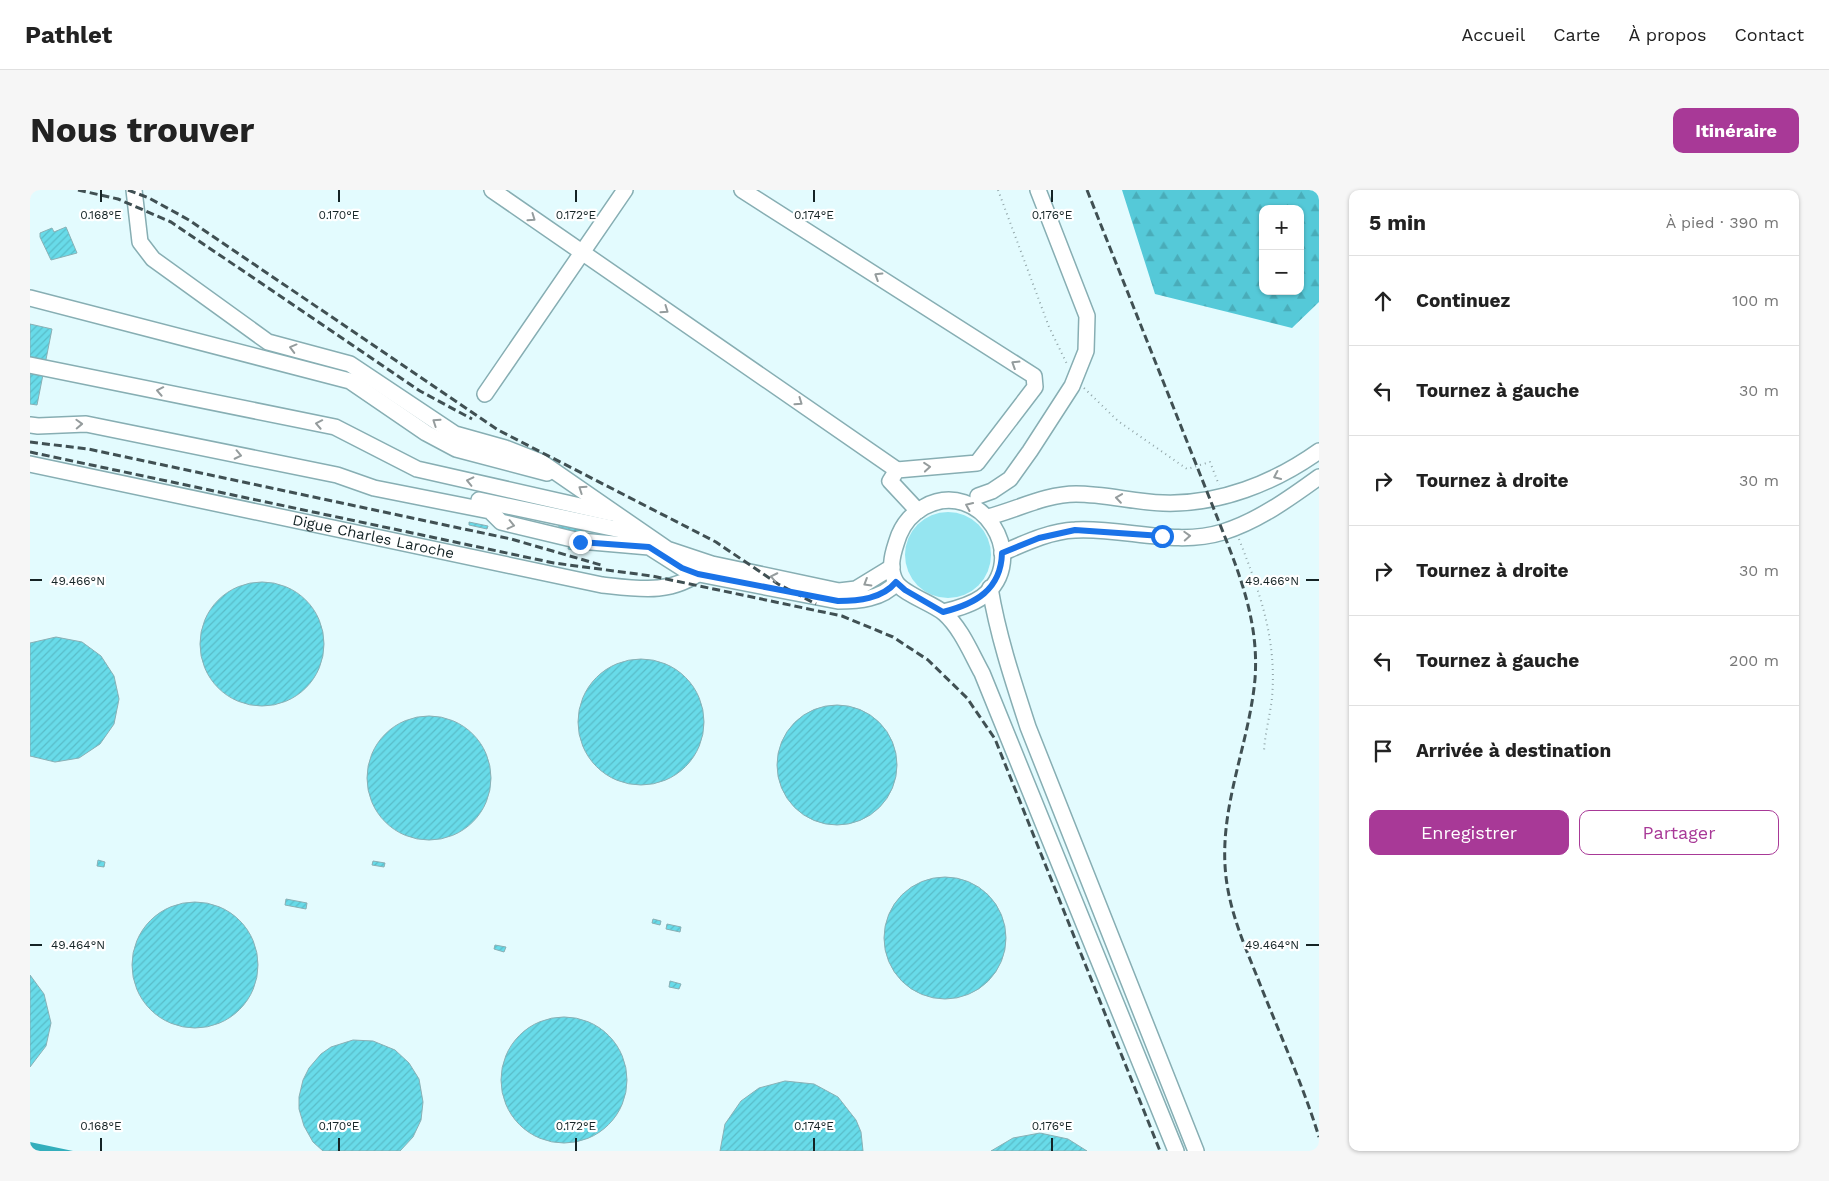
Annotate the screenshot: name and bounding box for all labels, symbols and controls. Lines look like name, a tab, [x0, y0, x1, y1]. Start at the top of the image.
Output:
text: Pathlet	[25, 21, 112, 49]
text: Accueil	[1462, 24, 1525, 45]
text: Carte	[1553, 24, 1600, 45]
text: À propos	[1628, 24, 1706, 45]
text: Contact	[1734, 24, 1804, 45]
button: Itinéraire	[1673, 108, 1799, 153]
text: Nous trouver	[30, 109, 254, 151]
map controls	[1259, 205, 1304, 295]
button: +	[1259, 205, 1304, 250]
text: 0.168°E	[80, 208, 122, 222]
text: 0.170°E	[319, 208, 360, 222]
text: 0.172°E	[556, 208, 597, 222]
text: 0.174°E	[794, 208, 834, 222]
text: 0.176°E	[1032, 208, 1073, 222]
text: 5 min	[1369, 210, 1426, 235]
one-way arrow	[526, 212, 536, 221]
text: À pied · 390 m	[1666, 213, 1779, 232]
button: −	[1259, 250, 1304, 295]
one-way arrow	[874, 273, 883, 283]
icon: ahead	[1369, 287, 1397, 315]
text: Continuez	[1416, 289, 1510, 312]
text: 100 m	[1732, 291, 1779, 310]
one-way arrow	[660, 304, 669, 313]
one-way arrow	[289, 344, 297, 354]
one-way arrow	[1011, 360, 1020, 370]
icon: left	[1369, 377, 1397, 405]
text: Tournez à gauche	[1416, 379, 1579, 402]
text: 30 m	[1739, 381, 1779, 400]
one-way arrow	[156, 387, 165, 397]
one-way arrow	[793, 396, 803, 405]
one-way arrow	[432, 418, 441, 428]
one-way arrow	[75, 419, 83, 430]
one-way arrow	[315, 419, 324, 430]
one-way arrow	[233, 449, 242, 459]
one-way arrow	[923, 462, 931, 473]
icon: right	[1369, 467, 1397, 495]
text: Tournez à droite	[1416, 469, 1568, 492]
one-way arrow	[1273, 470, 1282, 480]
text: 30 m	[1739, 471, 1779, 490]
one-way arrow	[466, 476, 475, 487]
one-way arrow	[578, 486, 587, 495]
one-way arrow	[1115, 493, 1123, 504]
one-way arrow	[965, 502, 974, 513]
street label: Digue Charles Laroche	[291, 511, 456, 563]
one-way arrow	[507, 519, 516, 530]
route start	[1151, 525, 1174, 548]
route end	[569, 531, 592, 554]
one-way arrow	[1184, 531, 1191, 541]
icon: right	[1369, 557, 1397, 585]
text: Tournez à droite	[1416, 559, 1568, 582]
text: 30 m	[1739, 561, 1779, 580]
one-way arrow	[769, 572, 778, 583]
text: 49.466°N	[51, 574, 105, 588]
text: 49.466°N	[1245, 574, 1299, 588]
one-way arrow	[863, 577, 872, 587]
icon: left	[1369, 647, 1397, 675]
text: Tournez à gauche	[1416, 649, 1579, 672]
text: 200 m	[1729, 651, 1779, 670]
icon: arrive	[1369, 737, 1397, 765]
text: Arrivée à destination	[1416, 739, 1611, 762]
button: Enregistrer	[1369, 810, 1569, 855]
button: Partager	[1579, 810, 1779, 855]
text: 49.464°N	[51, 938, 105, 952]
text: 49.464°N	[1245, 938, 1299, 952]
text: 0.168°E	[80, 1119, 122, 1133]
text: 0.170°E	[319, 1119, 360, 1133]
text: 0.172°E	[556, 1119, 597, 1133]
text: 0.174°E	[794, 1119, 834, 1133]
text: 0.176°E	[1032, 1119, 1073, 1133]

